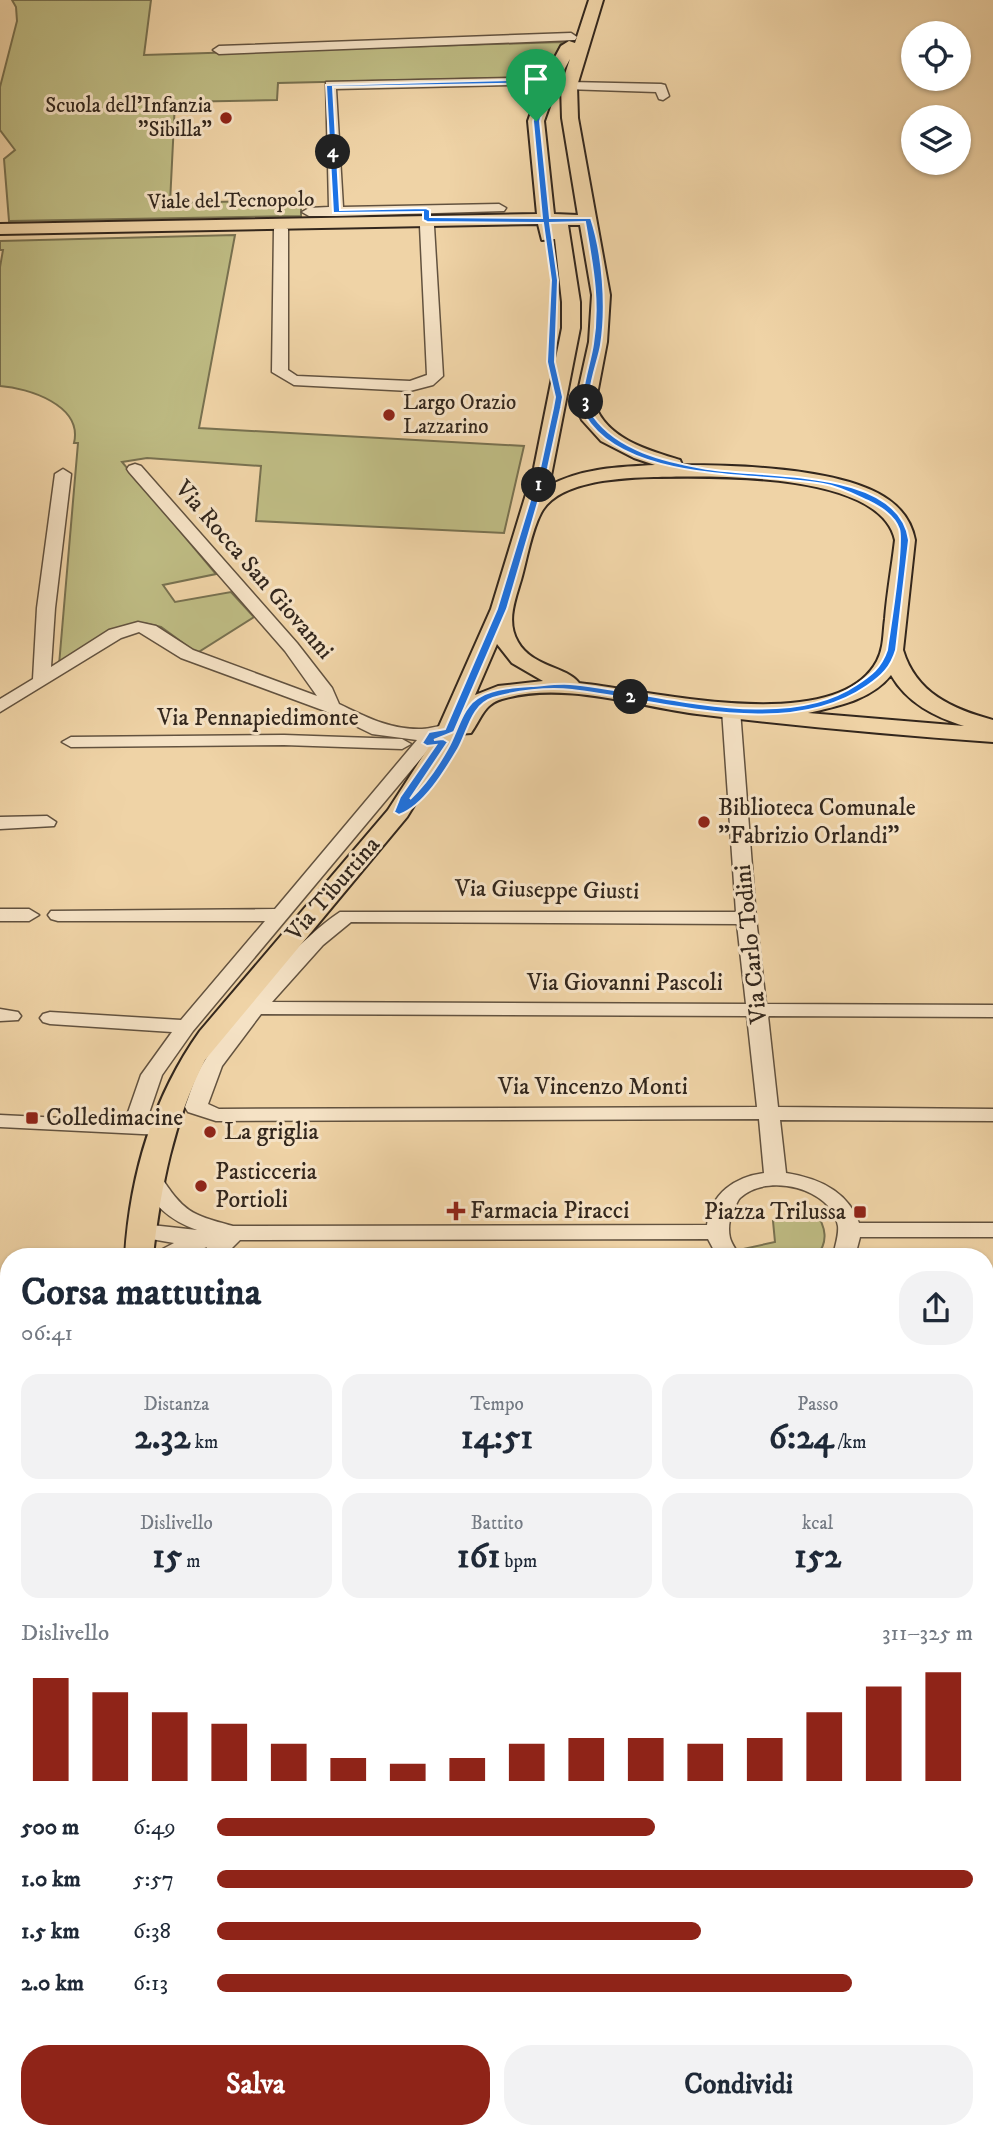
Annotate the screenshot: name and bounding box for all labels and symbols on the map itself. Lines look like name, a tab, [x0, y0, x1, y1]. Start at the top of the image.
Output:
pin	[506, 49, 566, 121]
place label: Scuola dell'Infanzia "Sibilla"	[45, 93, 212, 143]
marker: Scuola dell'Infanzia "Sibilla"	[218, 110, 234, 126]
pin: 4	[316, 134, 350, 170]
street label: Viale del Tecnopolo	[146, 187, 315, 215]
pin: 3	[568, 384, 604, 420]
place label: Largo Orazio Lazzarino	[403, 390, 516, 440]
marker: Largo Orazio Lazzarino	[381, 407, 397, 423]
pin: 1	[522, 468, 556, 503]
street label: Via Rocca San Giovanni	[167, 474, 340, 666]
pin: 2	[614, 680, 648, 714]
street label: Via Pennapiedimonte	[156, 703, 359, 733]
place label: Biblioteca Comunale "Fabrizio Orlandi"	[718, 793, 916, 851]
marker: Biblioteca Comunale "Fabrizio Orlandi"	[696, 814, 712, 830]
street label: Via Tiburtina	[279, 830, 387, 948]
street label: Via Carlo Todini	[728, 863, 774, 1026]
street label: Via Giuseppe Giusti	[453, 873, 640, 907]
street label: Via Giovanni Pascoli	[526, 968, 723, 998]
street label: Via Vincenzo Monti	[497, 1072, 688, 1102]
place label: Colledimacine	[46, 1103, 183, 1133]
marker: Colledimacine	[24, 1110, 40, 1126]
place label: La griglia	[224, 1117, 320, 1147]
marker: La griglia	[202, 1124, 218, 1140]
place label: Pasticceria Portioli	[215, 1157, 318, 1215]
marker: Pasticceria Portioli	[193, 1178, 209, 1194]
place label: Farmacia Piracci	[470, 1196, 629, 1226]
place label: Piazza Trilussa	[704, 1197, 847, 1227]
marker: Farmacia Piracci	[448, 1203, 464, 1219]
marker: Piazza Trilussa	[852, 1204, 868, 1220]

